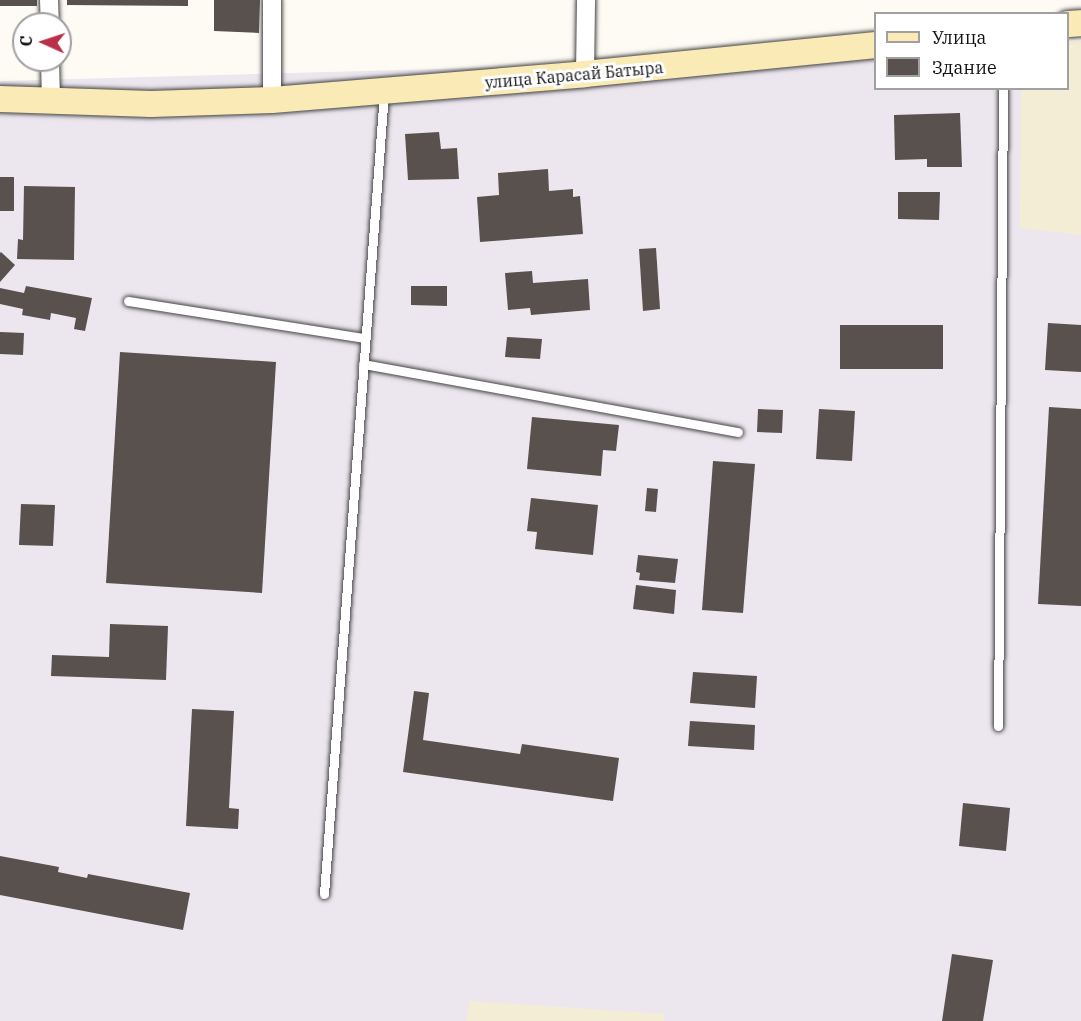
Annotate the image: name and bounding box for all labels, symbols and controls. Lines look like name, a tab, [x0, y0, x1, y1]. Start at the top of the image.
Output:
north arrow	[12, 12, 72, 72]
legend	[874, 12, 1069, 90]
text: Улица	[932, 26, 986, 49]
text: С	[16, 35, 36, 47]
text: Здание	[932, 56, 997, 79]
street label: улица Карасай Батыра	[484, 58, 664, 92]

